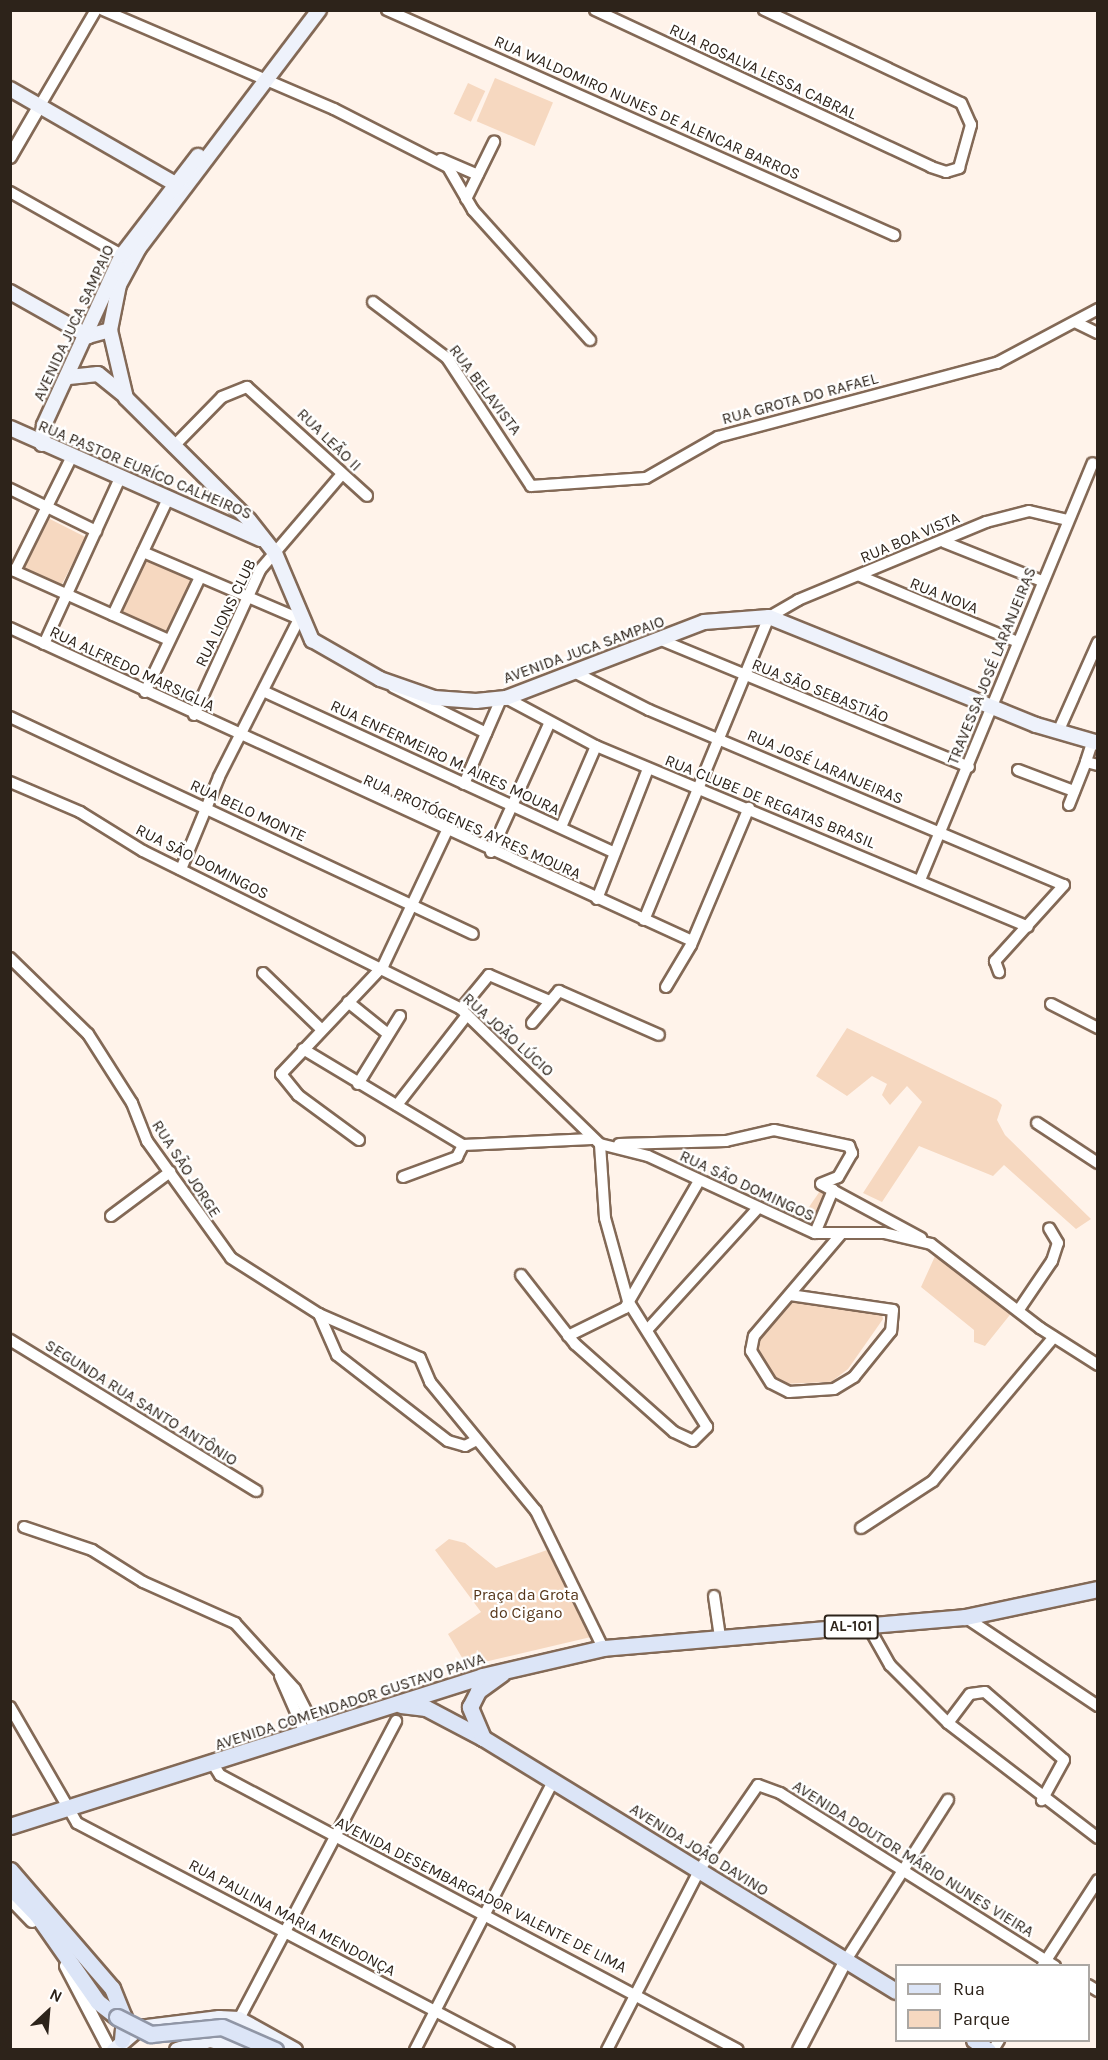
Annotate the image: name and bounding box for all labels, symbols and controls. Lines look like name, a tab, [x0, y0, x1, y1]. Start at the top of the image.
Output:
street label: RUA ROSALVA LESSA CABRAL	[666, 20, 860, 124]
street label: RUA WALDOMIRO NUNES DE ALENCAR BARROS	[491, 32, 803, 184]
street label: AVENIDA JUCA SAMPAIO	[29, 242, 119, 404]
street label: RUA BELAVISTA	[445, 341, 525, 439]
street label: RUA GROTA DO RAFAEL	[720, 369, 880, 429]
street label: RUA LEÃO II	[293, 405, 365, 475]
street label: RUA PASTOR EURÍCO CALHEIROS	[35, 416, 255, 524]
street label: RUA BOA VISTA	[857, 508, 963, 568]
street label: RUA LIONS CLUB	[192, 556, 260, 670]
street label: TRAVESSA JOSÉ LARANJEIRAS	[944, 564, 1040, 768]
street label: RUA NOVA	[907, 574, 981, 618]
street label: AVENIDA JUCA SAMPAIO	[501, 612, 667, 688]
street label: RUA ALFREDO MARSIGLIA	[46, 622, 218, 716]
street label: RUA SÃO SEBASTIÃO	[749, 655, 891, 727]
street label: RUA ENFERMEIRO M. AIRES MOURA	[327, 696, 563, 820]
street label: RUA JOSÉ LARANJEIRAS	[744, 725, 906, 809]
street label: RUA CLUBE DE REGATAS BRASIL	[662, 751, 878, 853]
street label: RUA PROTÓGENES AYRES MOURA	[360, 770, 584, 884]
street label: RUA BELO MONTE	[187, 776, 309, 846]
street label: RUA SÃO DOMINGOS	[132, 820, 272, 904]
street label: RUA JOÃO LÚCIO	[459, 989, 557, 1081]
street label: RUA SÃO JORGE	[147, 1117, 225, 1221]
street label: RUA SÃO DOMINGOS	[677, 1146, 817, 1226]
street label: SEGUNDA RUA SANTO ANTÔNIO	[41, 1336, 241, 1470]
park label: Praça da Grota do Cigano	[473, 1585, 579, 1623]
road number: AL-101	[822, 1615, 880, 1639]
street label: AVENIDA COMENDADOR GUSTAVO PAIVA	[213, 1649, 487, 1755]
street label: AVENIDA DOUTOR MÁRIO NUNES VIEIRA	[789, 1776, 1037, 1942]
street label: AVENIDA JOÃO DAVINO	[626, 1799, 772, 1901]
street label: AVENIDA DESEMBARGADOR VALENTE DE LIMA	[332, 1813, 630, 1977]
street label: RUA PAULINA MARIA MENDONÇA	[185, 1855, 399, 1981]
legend	[895, 1964, 1090, 2042]
text: Rua	[953, 1978, 985, 2000]
north arrow	[18, 1982, 78, 2042]
text: N	[47, 1984, 65, 2006]
text: Parque	[953, 2008, 1010, 2030]

